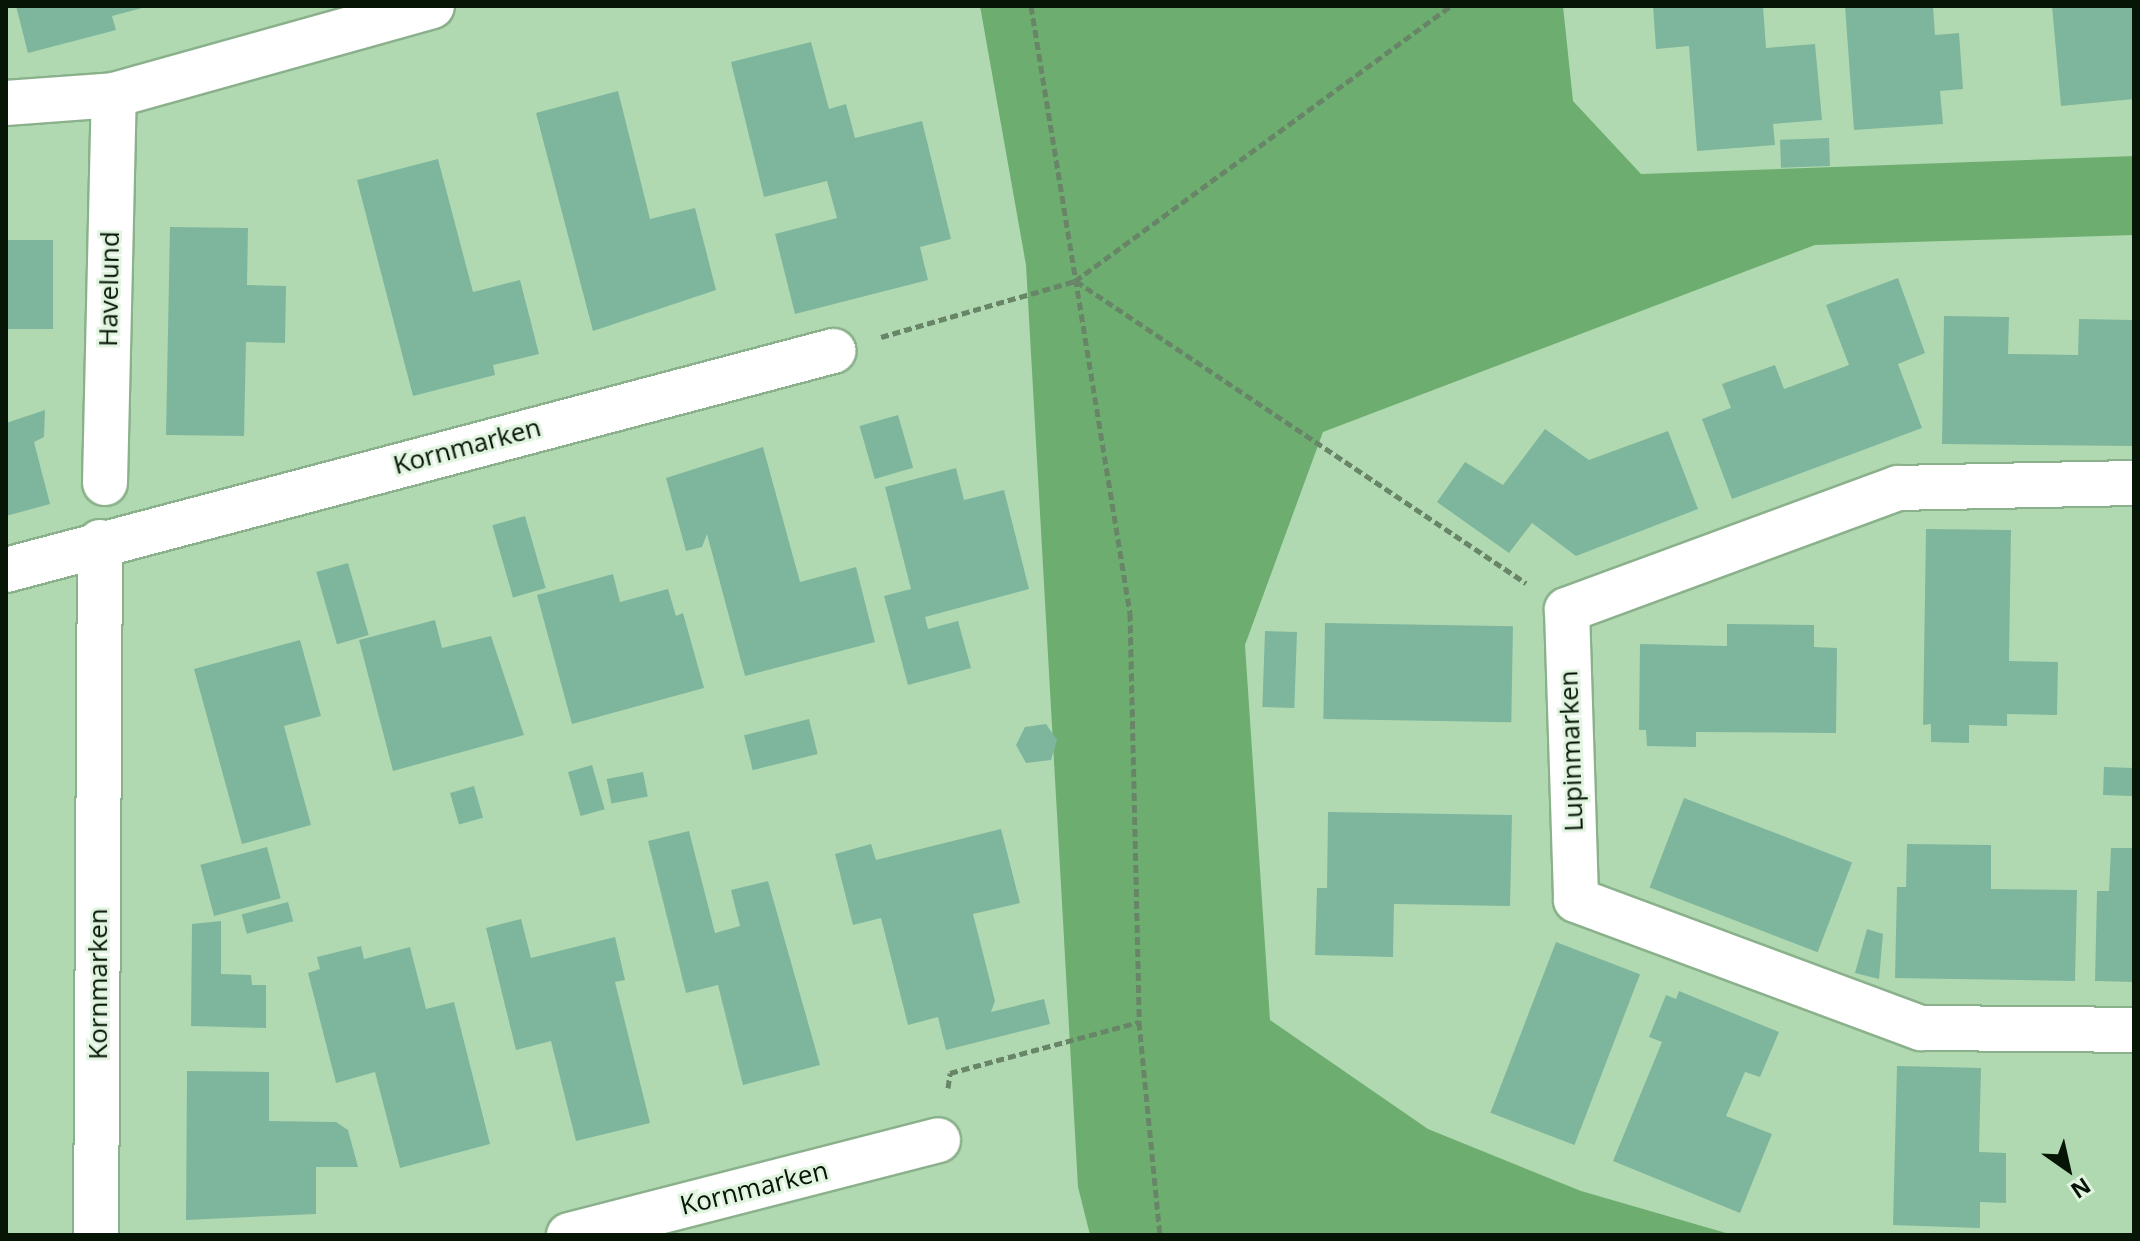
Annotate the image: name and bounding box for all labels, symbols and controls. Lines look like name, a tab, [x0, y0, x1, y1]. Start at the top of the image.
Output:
street label: Havelund	[92, 231, 126, 347]
street label: Kornmarken	[390, 411, 544, 481]
street label: Lupinmarken	[1553, 670, 1589, 832]
street label: Kornmarken	[82, 908, 114, 1060]
north arrow	[2028, 1129, 2108, 1209]
street label: Kornmarken	[677, 1155, 831, 1221]
text: N	[2066, 1171, 2097, 1206]

